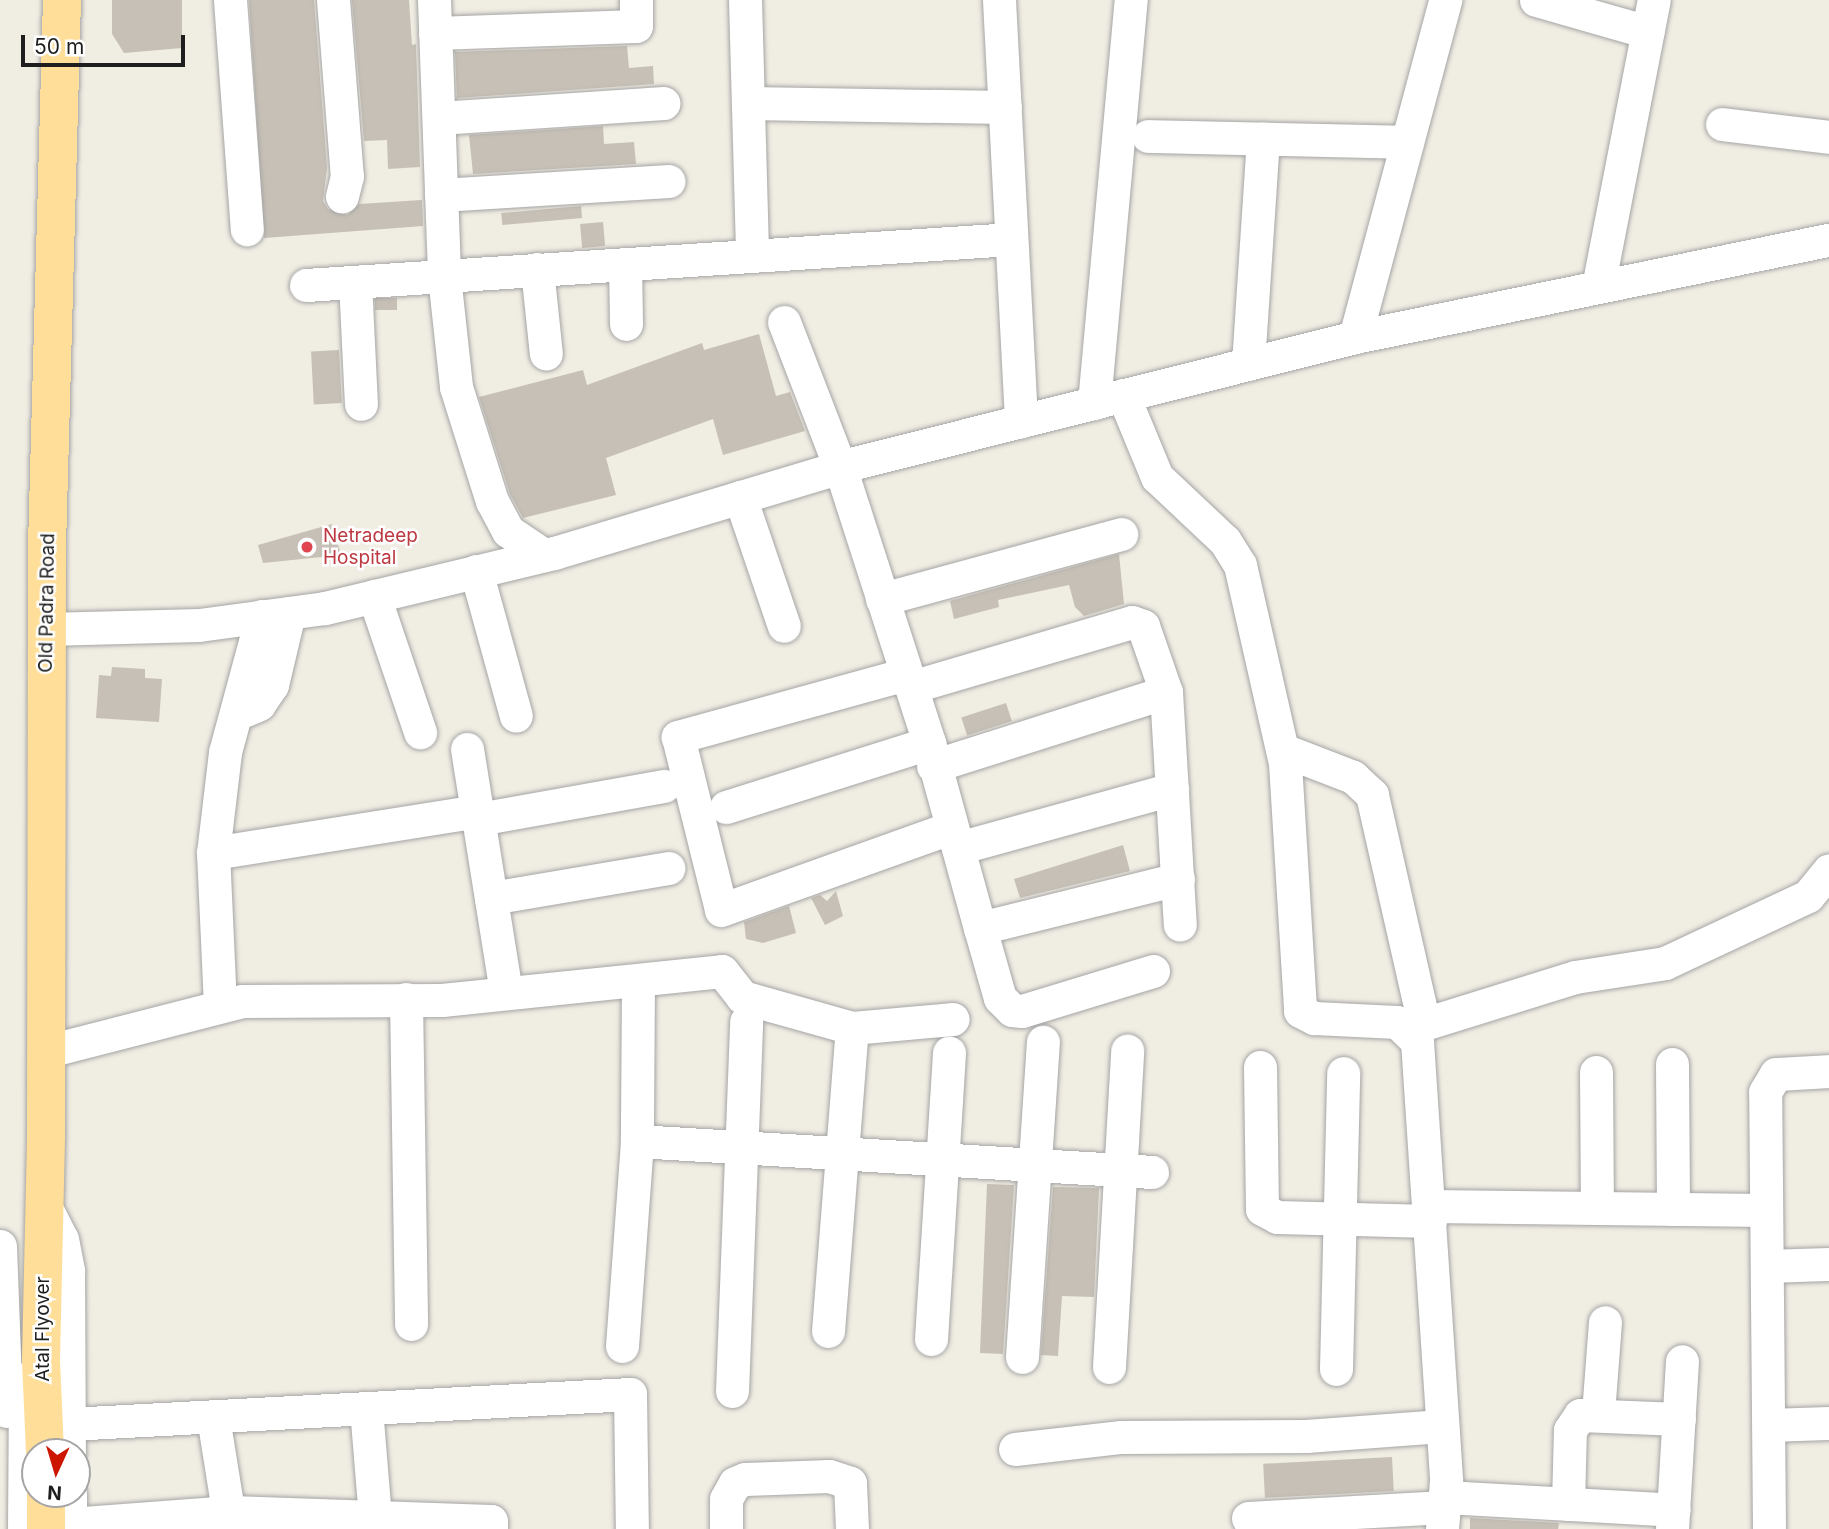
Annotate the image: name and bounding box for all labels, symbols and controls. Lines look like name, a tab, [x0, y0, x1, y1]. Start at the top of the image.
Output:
scale bar	[24, 21, 189, 65]
text: 50 m	[34, 34, 84, 59]
place label: Netradeep Hospital	[323, 525, 418, 569]
street label: Old Padra Road	[34, 533, 60, 673]
marker: Netradeep Hospital	[297, 537, 317, 557]
street label: Atal Flyover	[32, 1276, 54, 1382]
north arrow	[21, 1438, 91, 1508]
text: N	[47, 1480, 63, 1504]

